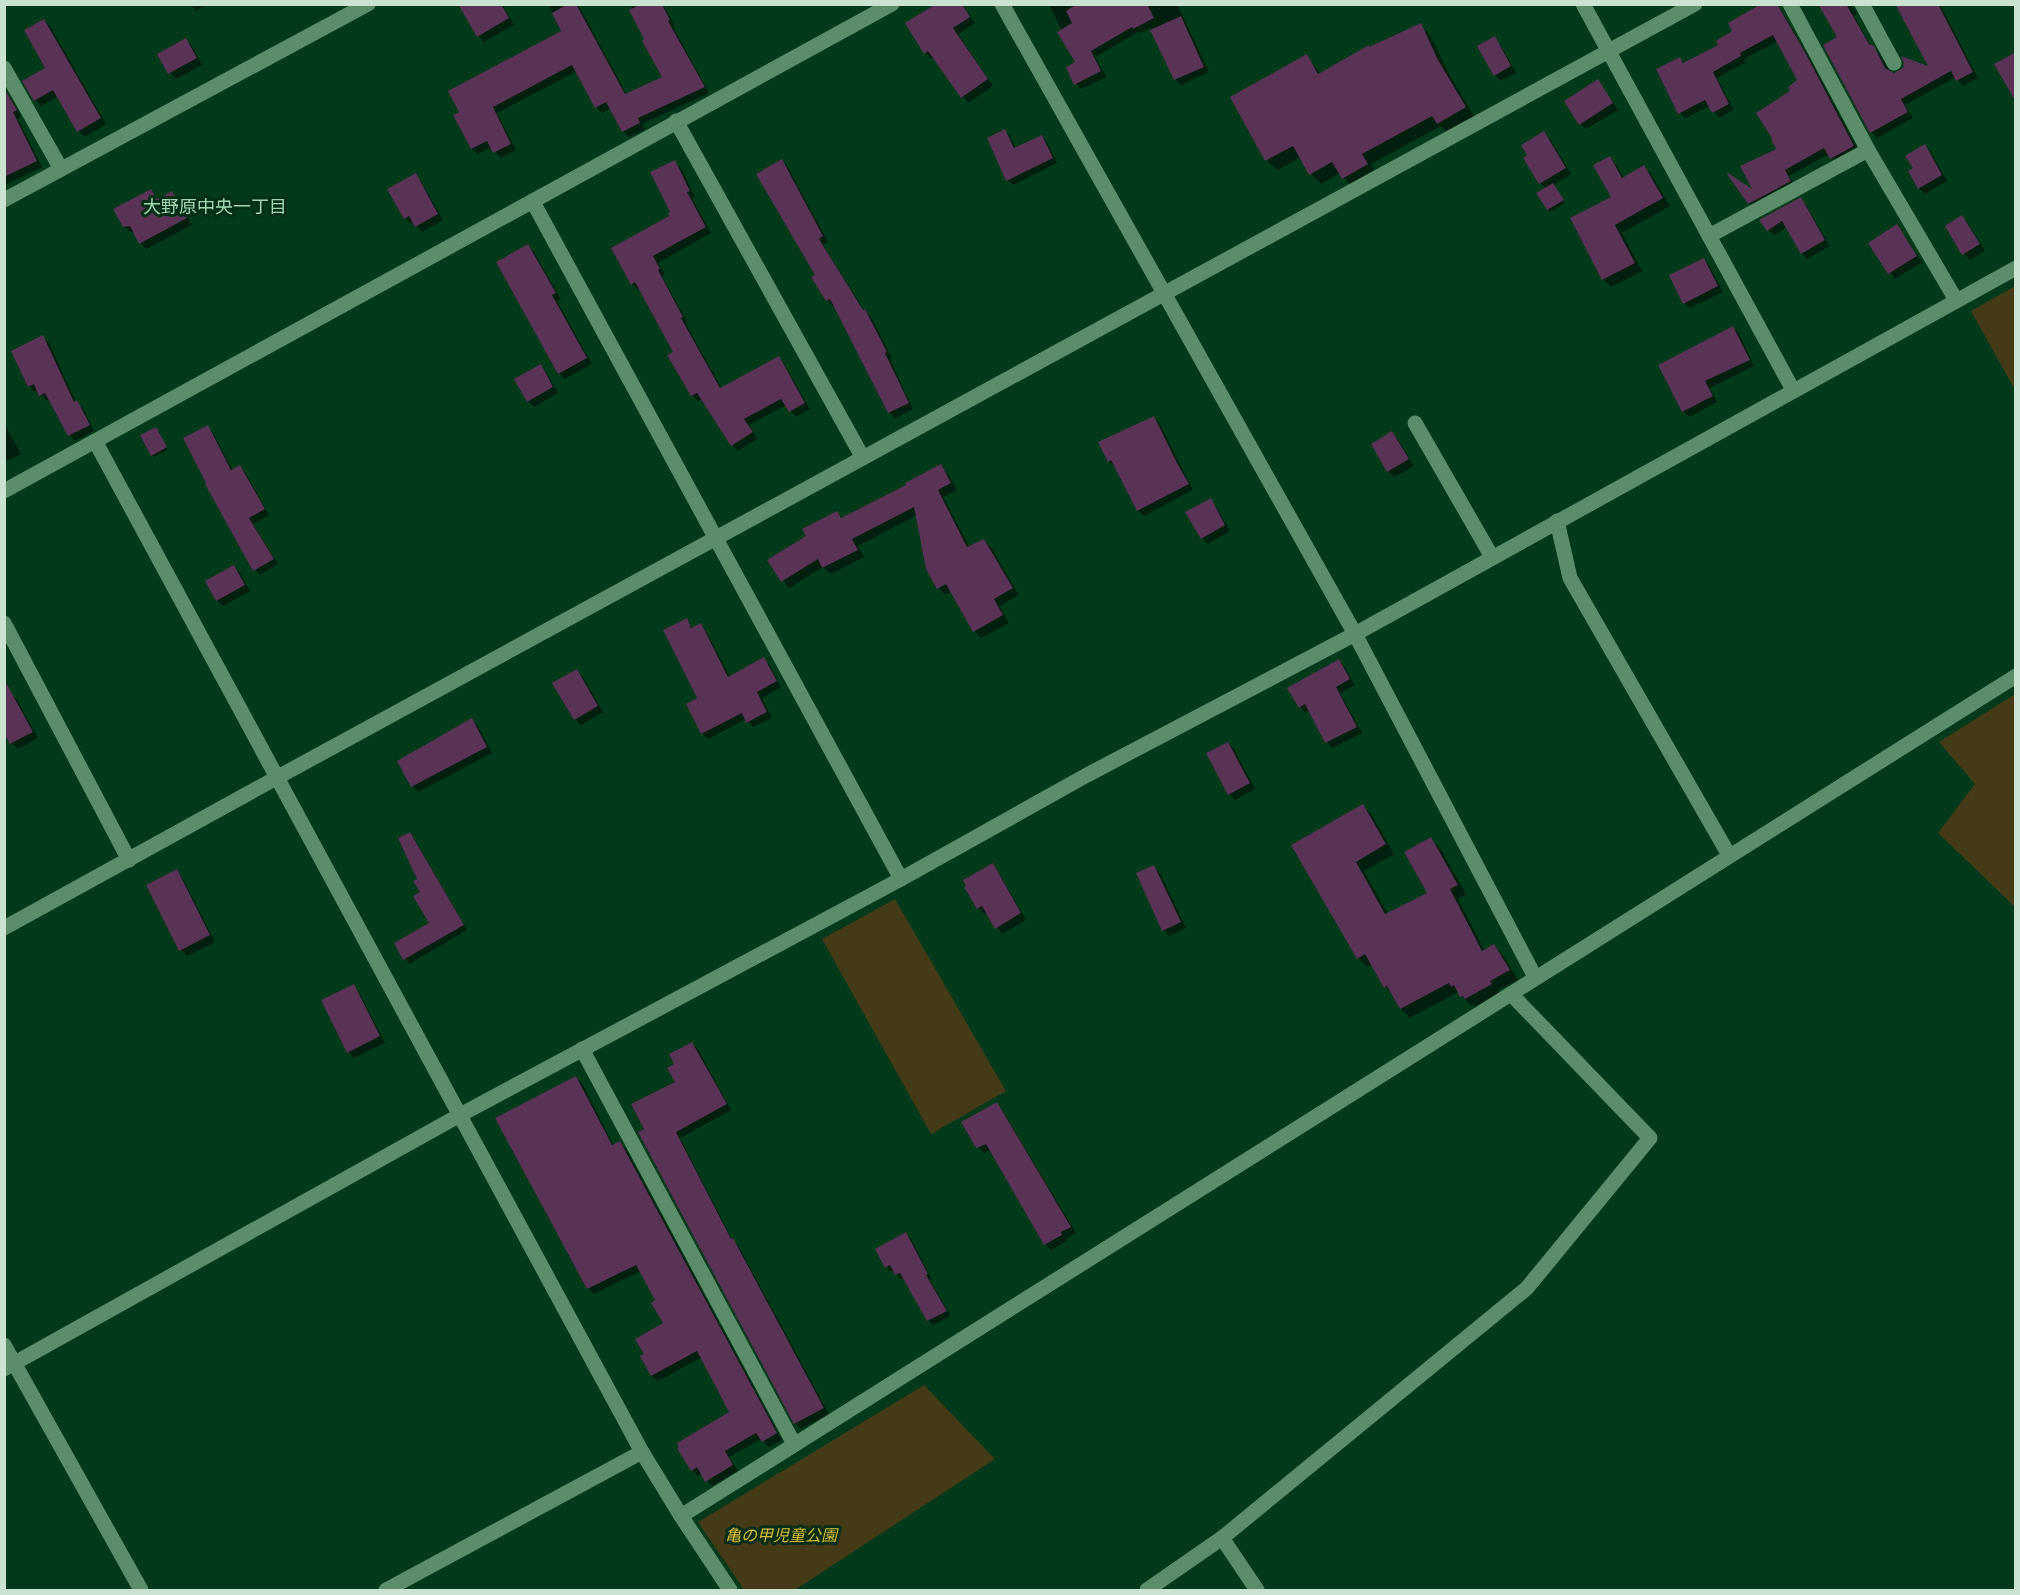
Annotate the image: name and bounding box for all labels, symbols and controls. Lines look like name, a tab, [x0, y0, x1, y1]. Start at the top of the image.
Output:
district label: 大野原中央一丁目	[143, 192, 287, 219]
park label: 亀の甲児童公園	[725, 1522, 839, 1546]

